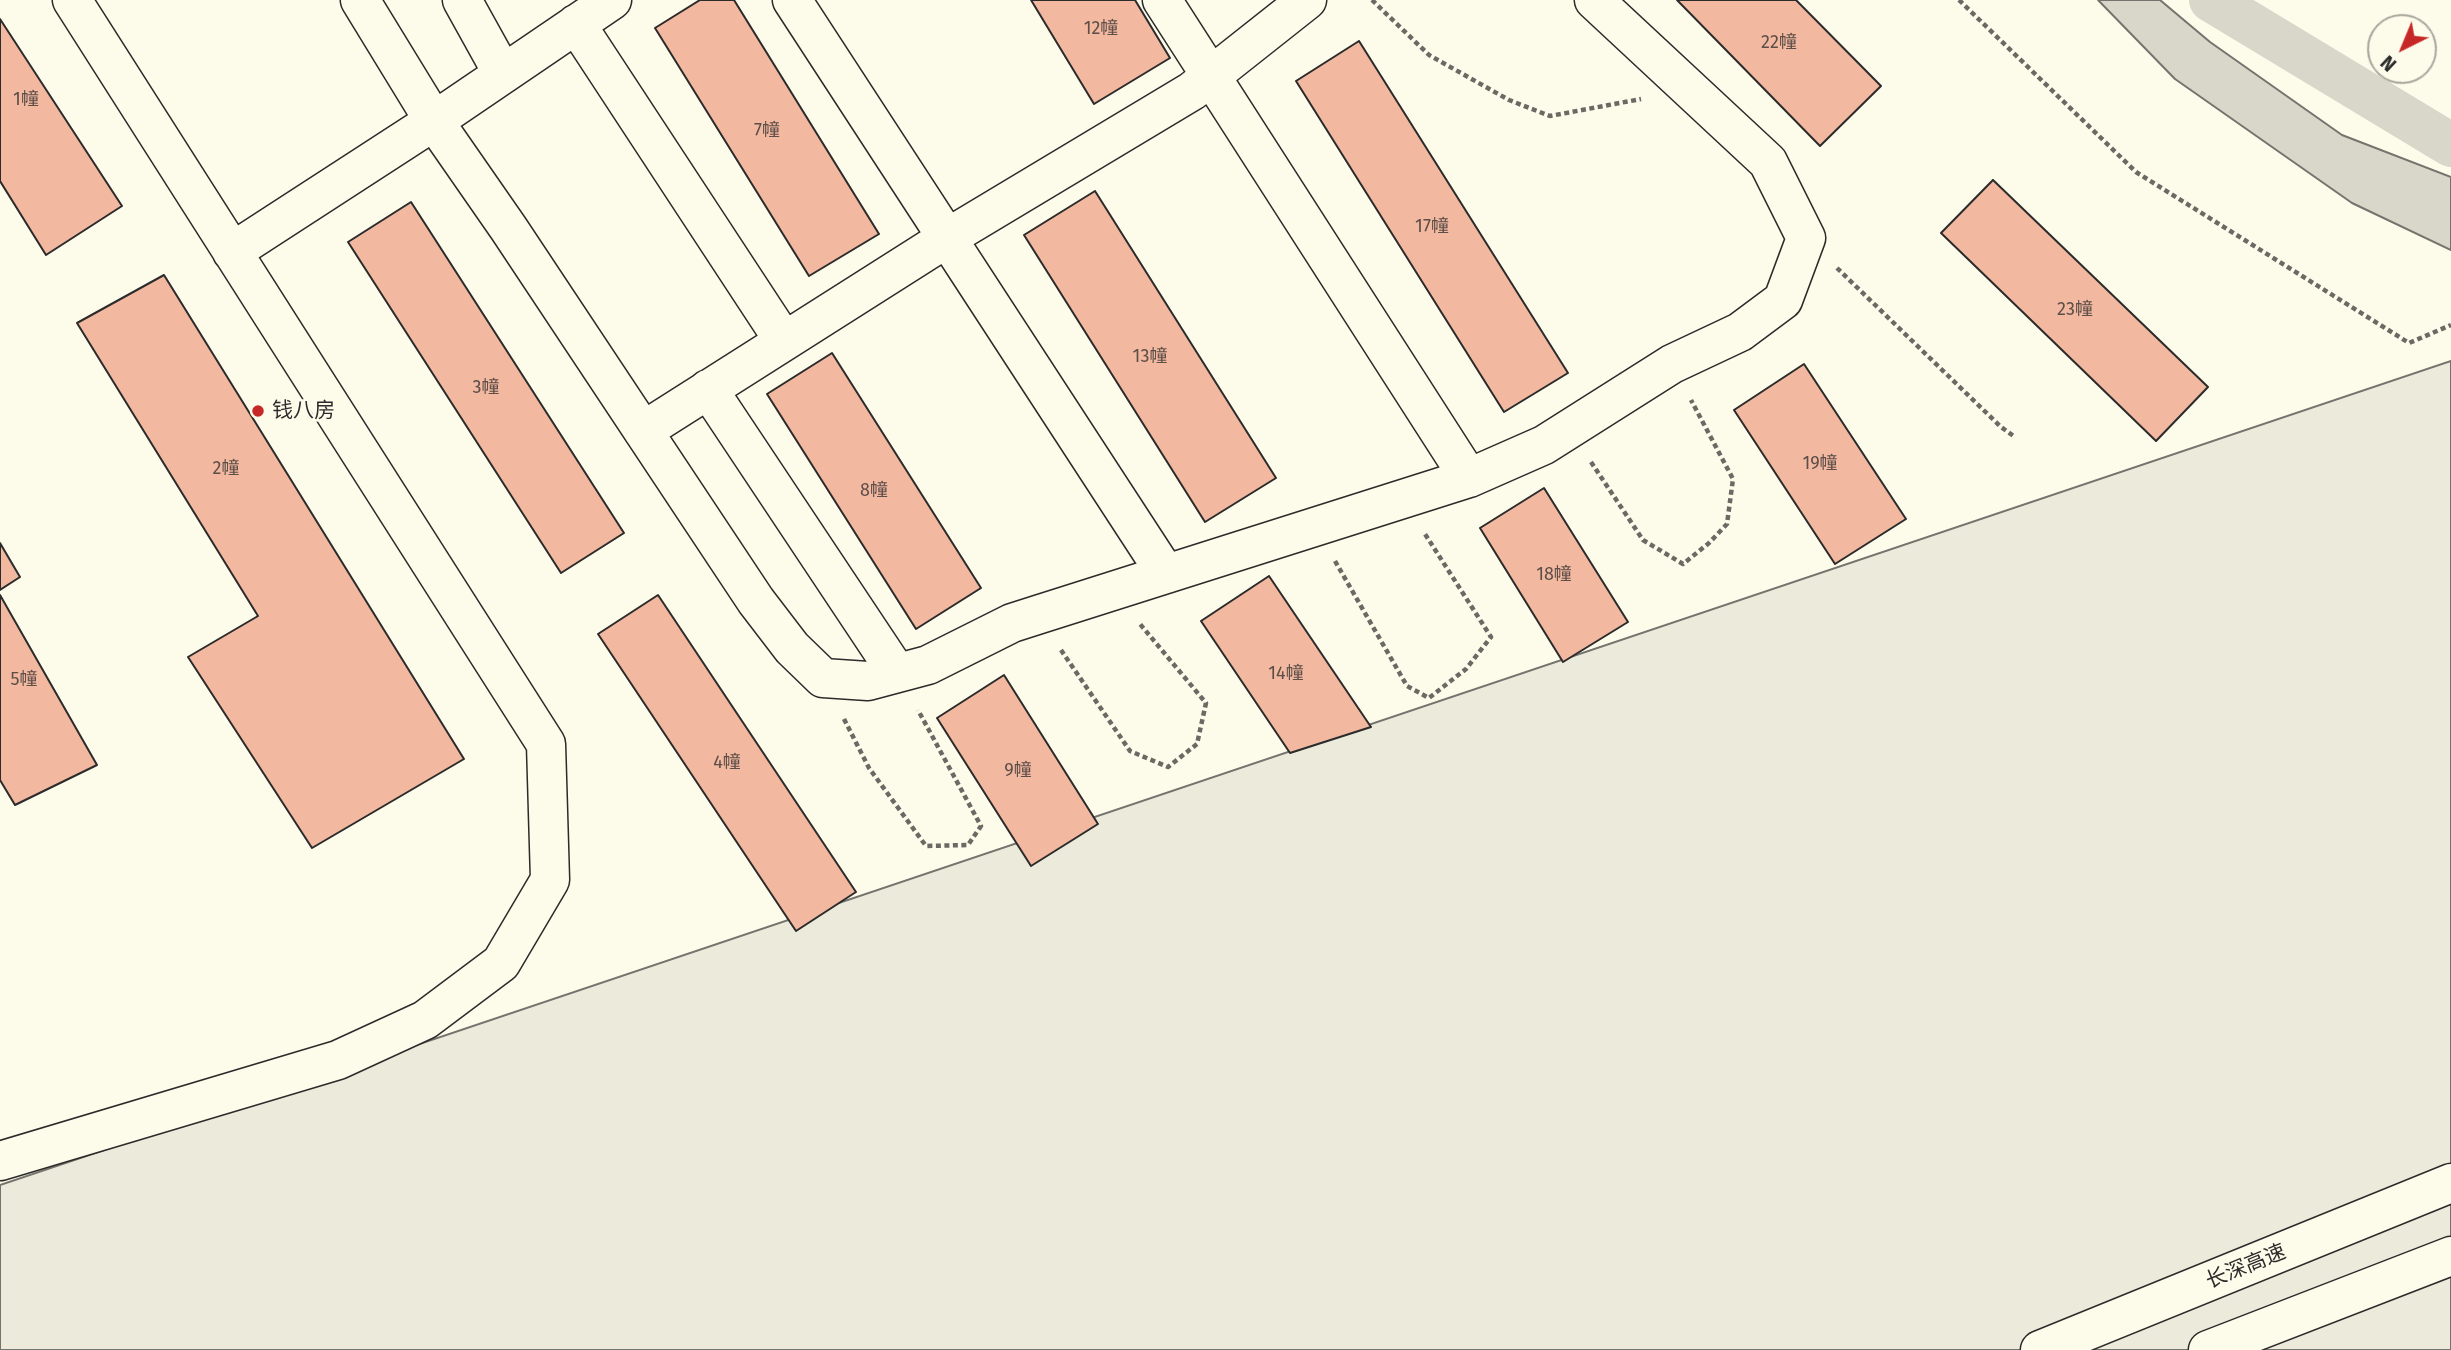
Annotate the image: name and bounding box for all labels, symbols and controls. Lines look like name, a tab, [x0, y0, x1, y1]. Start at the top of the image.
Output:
north arrow	[2367, 14, 2437, 84]
house number: 12幢	[1084, 18, 1118, 40]
house number: 22幢	[1761, 32, 1797, 54]
text: N	[2376, 51, 2401, 76]
house number: 1幢	[13, 89, 39, 111]
house number: 7幢	[754, 120, 780, 142]
house number: 17幢	[1415, 216, 1449, 238]
house number: 23幢	[2057, 299, 2093, 321]
house number: 13幢	[1133, 346, 1167, 368]
house number: 3幢	[473, 377, 499, 399]
place label: 钱八房	[272, 398, 335, 424]
marker: 钱八房	[250, 403, 266, 419]
house number: 19幢	[1802, 453, 1838, 475]
house number: 2幢	[213, 458, 239, 480]
house number: 8幢	[860, 480, 888, 502]
house number: 18幢	[1536, 564, 1572, 586]
house number: 14幢	[1268, 663, 1304, 685]
house number: 5幢	[10, 669, 38, 691]
house number: 4幢	[713, 752, 741, 774]
house number: 9幢	[1004, 760, 1032, 782]
street label: 长深高速	[2202, 1240, 2290, 1294]

